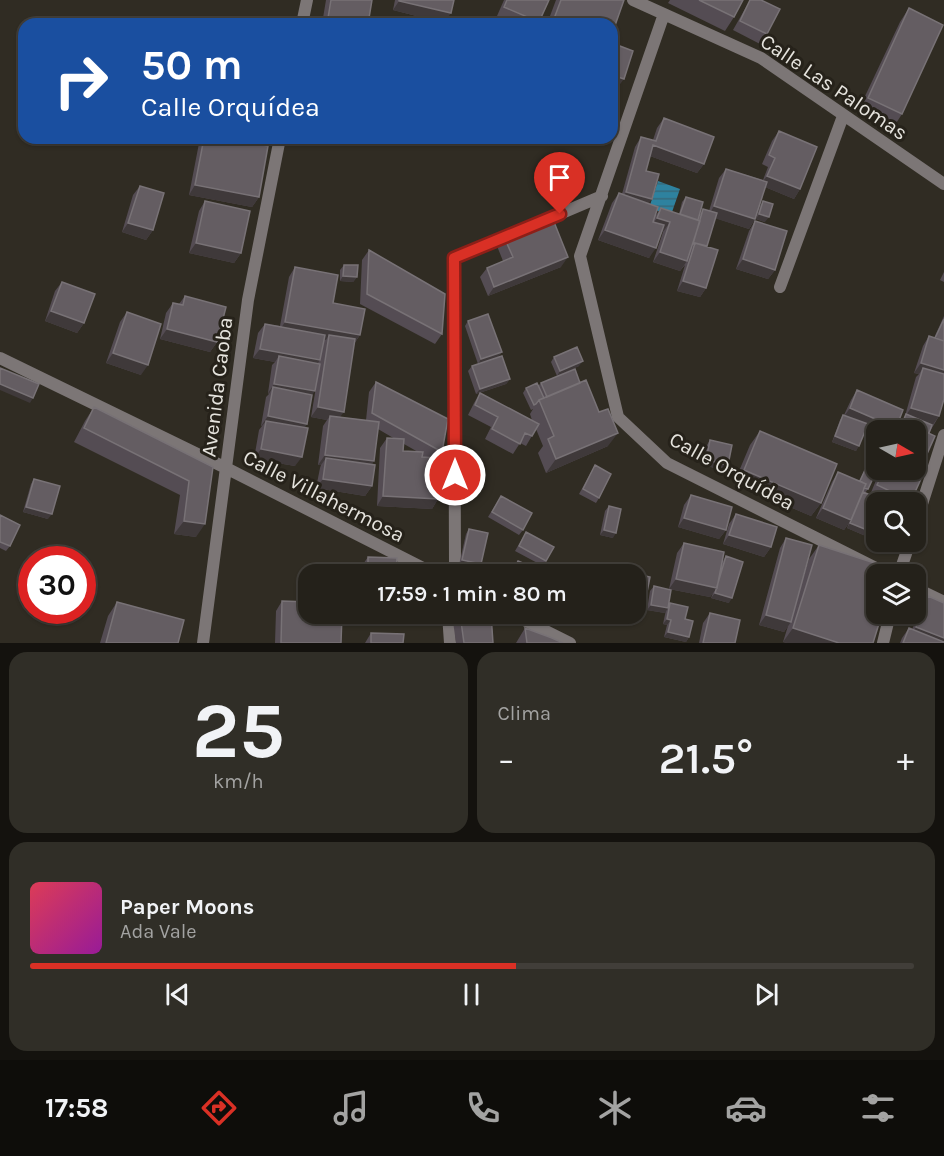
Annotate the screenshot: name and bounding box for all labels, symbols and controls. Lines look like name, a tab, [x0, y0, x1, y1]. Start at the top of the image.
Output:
street label: Calle Las Palomas	[756, 29, 912, 145]
text: 50 m	[141, 40, 243, 90]
icon: right	[42, 42, 120, 120]
text: Calle Orquídea	[141, 91, 320, 123]
pin	[534, 152, 585, 214]
icon: arrive	[543, 161, 576, 194]
street label: Avenida Caoba	[197, 316, 237, 458]
north arrow	[866, 420, 926, 480]
map controls	[866, 420, 926, 624]
street label: Calle Orquídea	[665, 427, 799, 515]
position arrow	[423, 443, 487, 507]
street label: Calle Villahermosa	[239, 445, 409, 547]
button: search	[866, 492, 926, 552]
speed limit sign: 30	[18, 546, 96, 624]
button: layers	[866, 564, 926, 624]
text: 17:59 · 1 min · 80 m	[377, 581, 567, 607]
text: 25	[192, 685, 285, 777]
text: Clima	[498, 702, 551, 725]
text: 21.5°	[658, 732, 753, 784]
text: −	[498, 740, 515, 778]
text: +	[897, 740, 914, 778]
text: km/h	[213, 770, 264, 793]
text: Paper Moons	[120, 894, 254, 920]
text: Ada Vale	[120, 920, 197, 943]
icon: previous	[161, 978, 194, 1011]
icon: pause	[455, 978, 488, 1011]
icon: next	[750, 978, 783, 1011]
icon: directions	[198, 1087, 240, 1129]
icon: music	[330, 1087, 372, 1129]
icon: phone	[462, 1087, 504, 1129]
icon: climate	[594, 1087, 636, 1129]
icon: car	[725, 1087, 767, 1129]
icon: filters	[857, 1087, 899, 1129]
text: 17:58	[45, 1092, 108, 1124]

